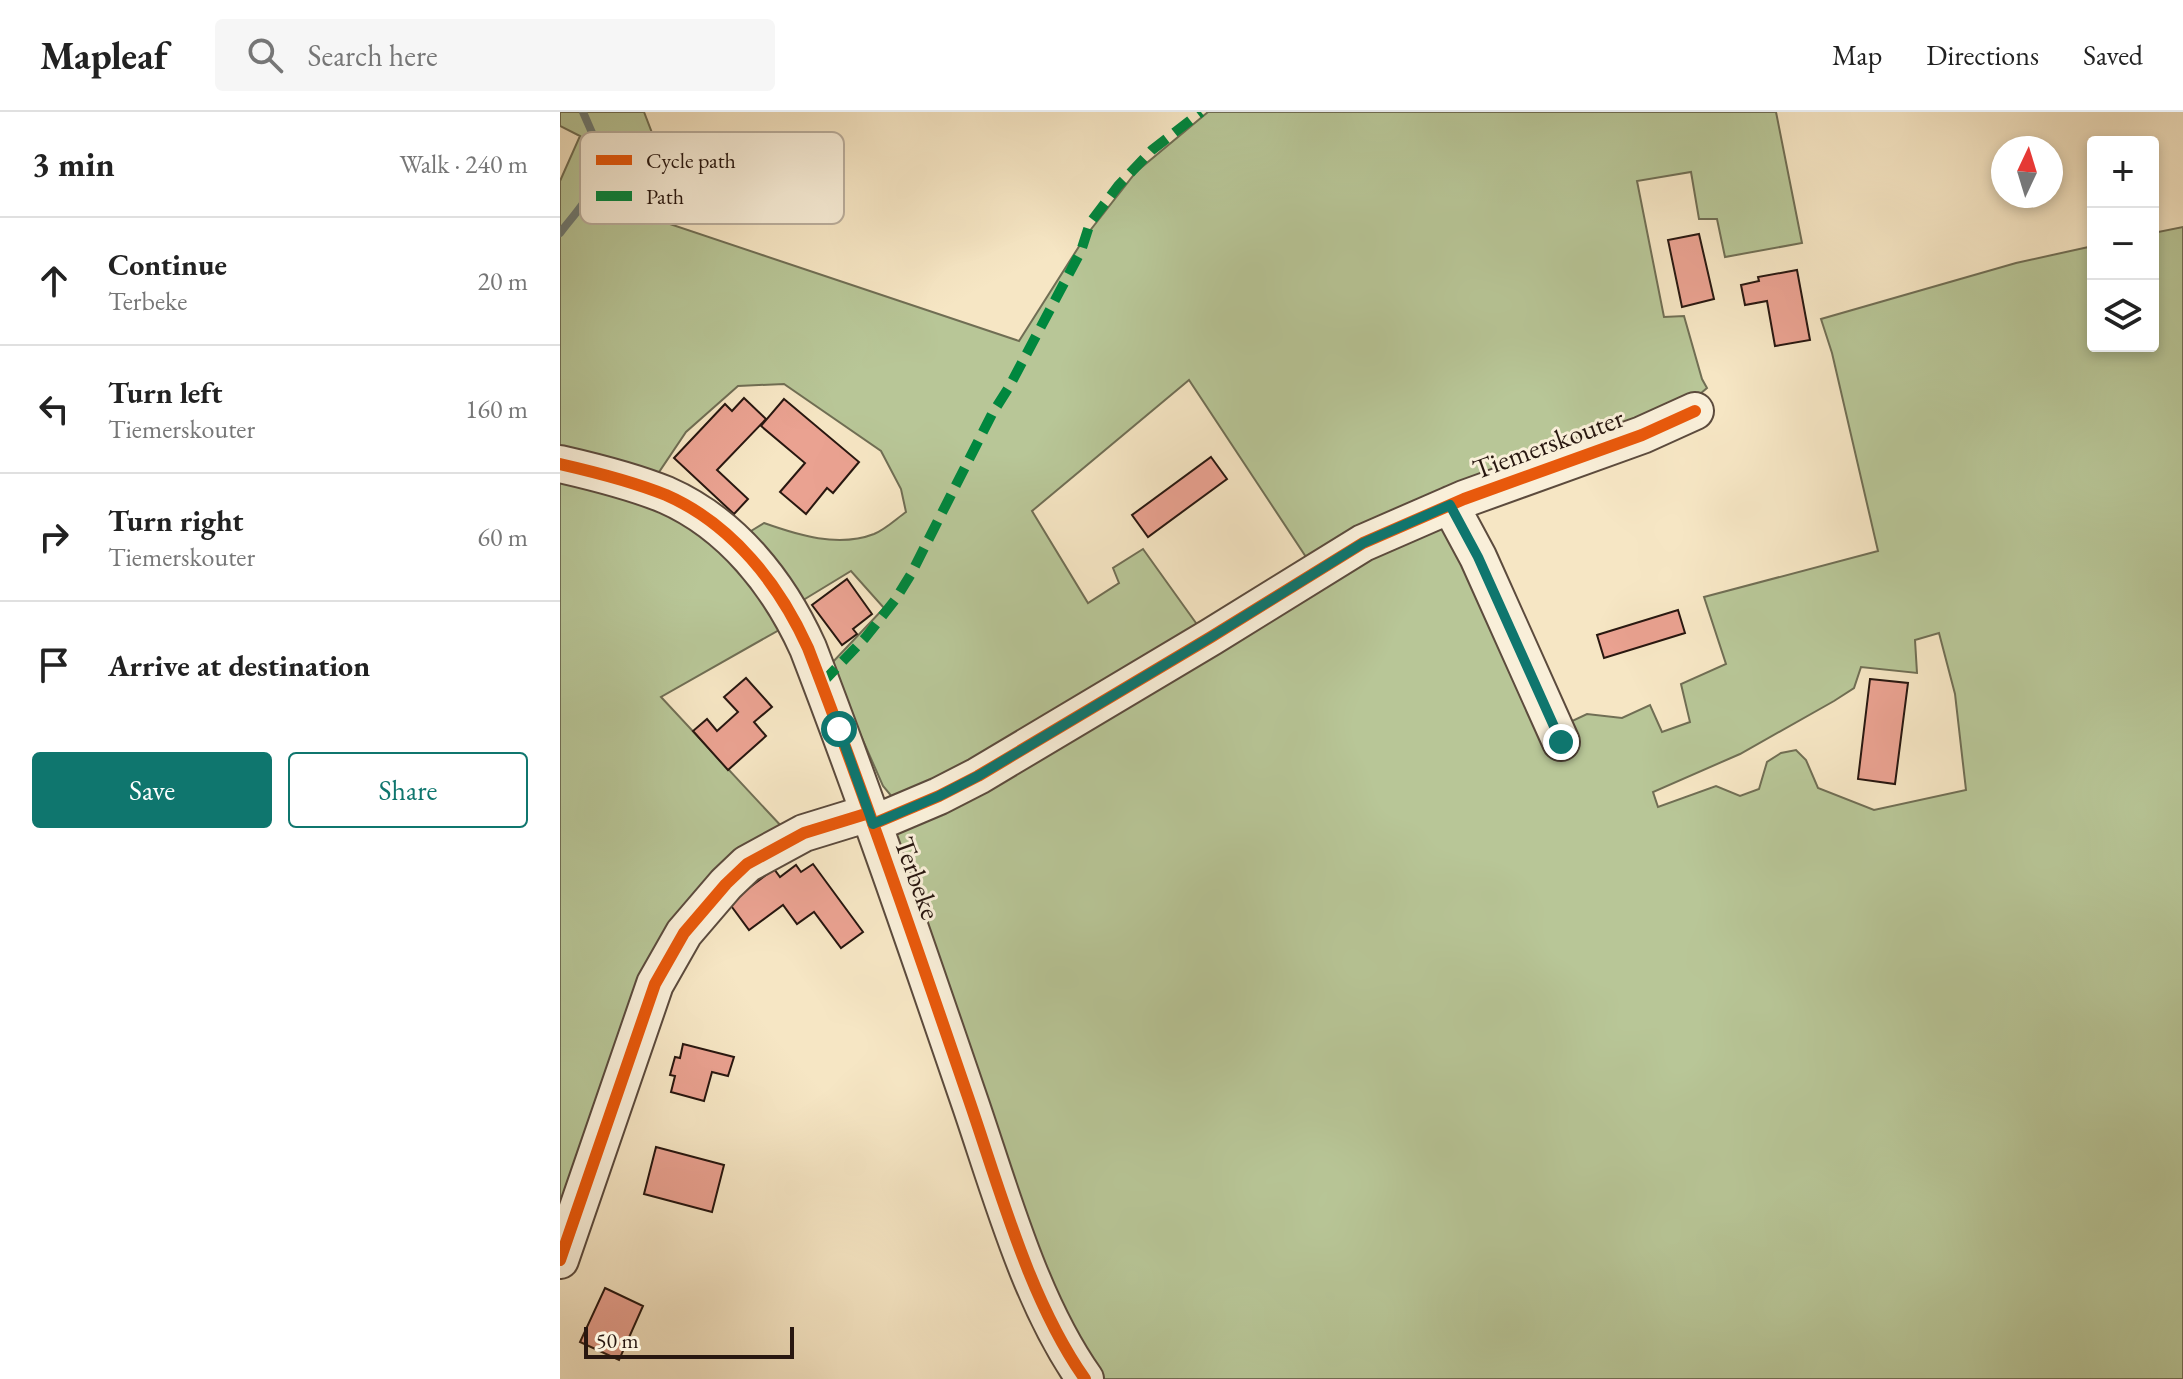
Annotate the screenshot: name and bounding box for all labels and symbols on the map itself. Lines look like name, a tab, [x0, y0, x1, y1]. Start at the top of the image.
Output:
legend	[580, 132, 844, 224]
north arrow	[1991, 136, 2063, 208]
text: Cycle path	[646, 146, 736, 175]
text: Path	[646, 182, 684, 211]
street label: Tiemerskouter	[1467, 399, 1629, 487]
route start	[821, 711, 857, 747]
route end	[1543, 724, 1579, 760]
street label: Terbeke	[886, 832, 950, 924]
scale bar	[584, 1323, 794, 1359]

